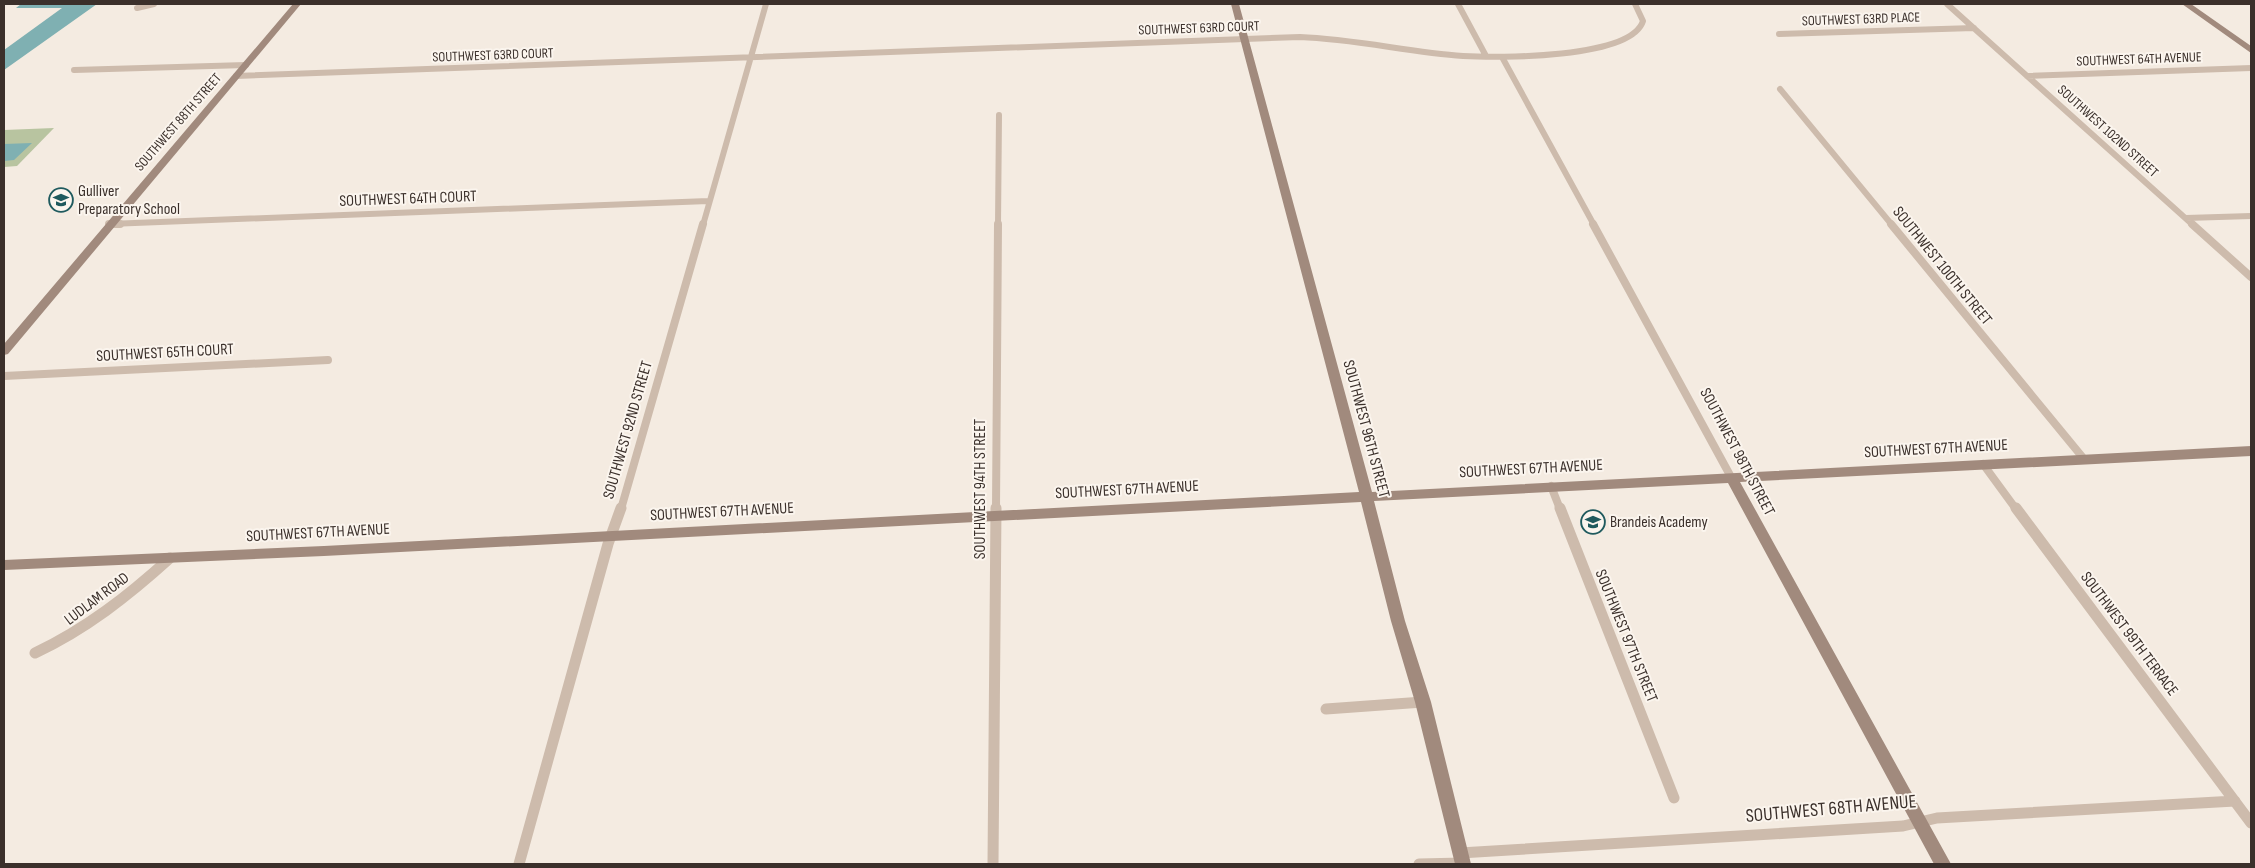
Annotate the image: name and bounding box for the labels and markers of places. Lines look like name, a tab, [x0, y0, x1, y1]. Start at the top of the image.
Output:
place label: Gulliver Preparatory School	[78, 182, 180, 219]
school or university icon: Gulliver Preparatory School	[48, 187, 74, 213]
school or university icon: Brandeis Academy	[1580, 509, 1606, 535]
place label: Brandeis Academy	[1610, 513, 1708, 532]

